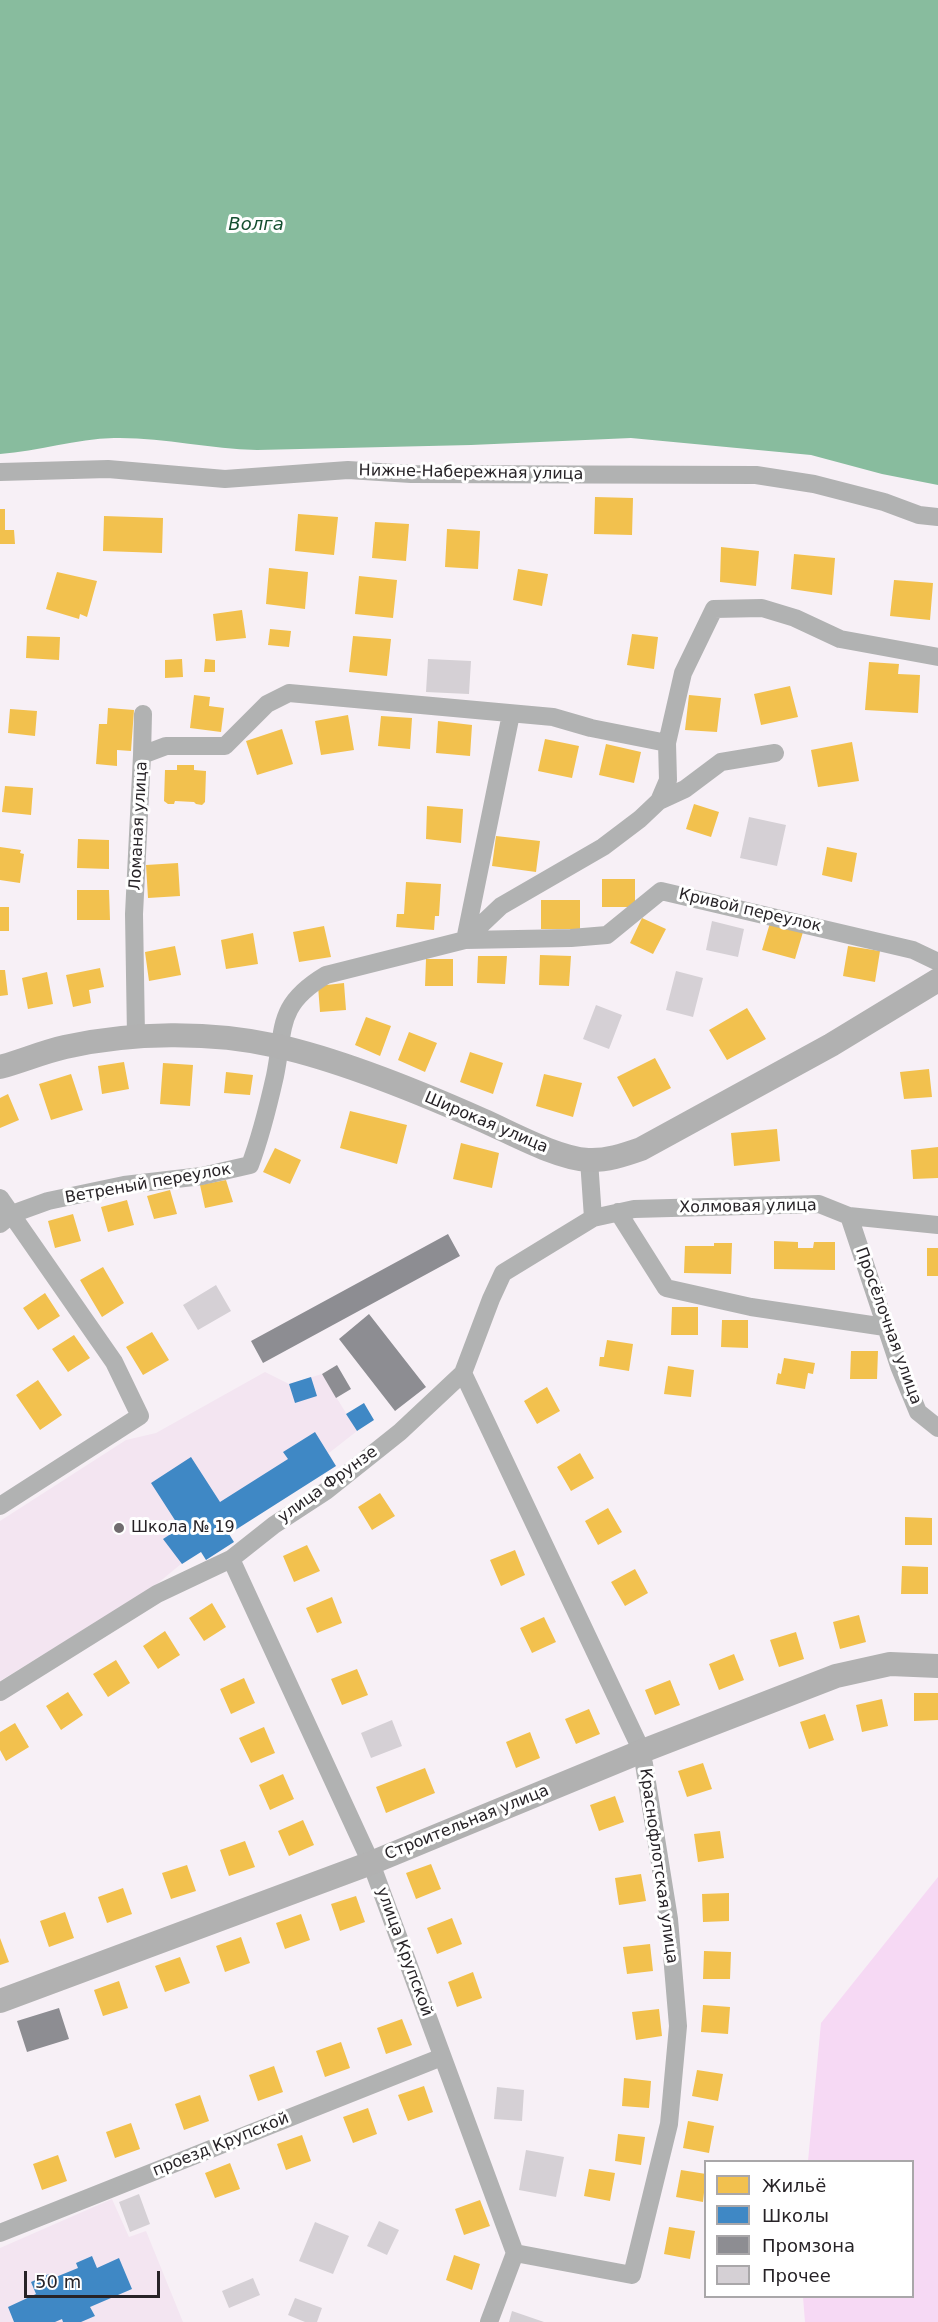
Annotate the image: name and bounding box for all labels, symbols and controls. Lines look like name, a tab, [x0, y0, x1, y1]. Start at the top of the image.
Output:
water label: Волга	[228, 214, 284, 236]
street label: Нижне-Набережная улица	[359, 461, 583, 485]
street label: Ломаная улица	[126, 761, 152, 891]
street label: Кривой переулок	[677, 885, 823, 937]
street label: Широкая улица	[421, 1088, 551, 1158]
street label: Ветреный переулок	[64, 1160, 232, 1208]
street label: Холмовая улица	[679, 1196, 817, 1218]
street label: Просёлочная улица	[851, 1245, 925, 1407]
street label: улица Фрунзе	[275, 1443, 381, 1527]
place label: Школа № 19	[131, 1518, 235, 1538]
marker: Школа № 19	[112, 1521, 126, 1535]
street label: Краснофлотская улица	[635, 1767, 681, 1965]
street label: Строительная улица	[382, 1781, 552, 1865]
street label: улица Крупской	[372, 1885, 436, 2019]
street label: проезд Крупской	[150, 2109, 292, 2181]
legend	[704, 2160, 914, 2298]
text: Жильё	[762, 2175, 826, 2196]
text: Школы	[762, 2205, 829, 2226]
text: Промзона	[762, 2235, 855, 2256]
scale bar	[27, 2259, 164, 2297]
text: Прочее	[762, 2265, 831, 2286]
text: 50 m	[35, 2271, 81, 2292]

